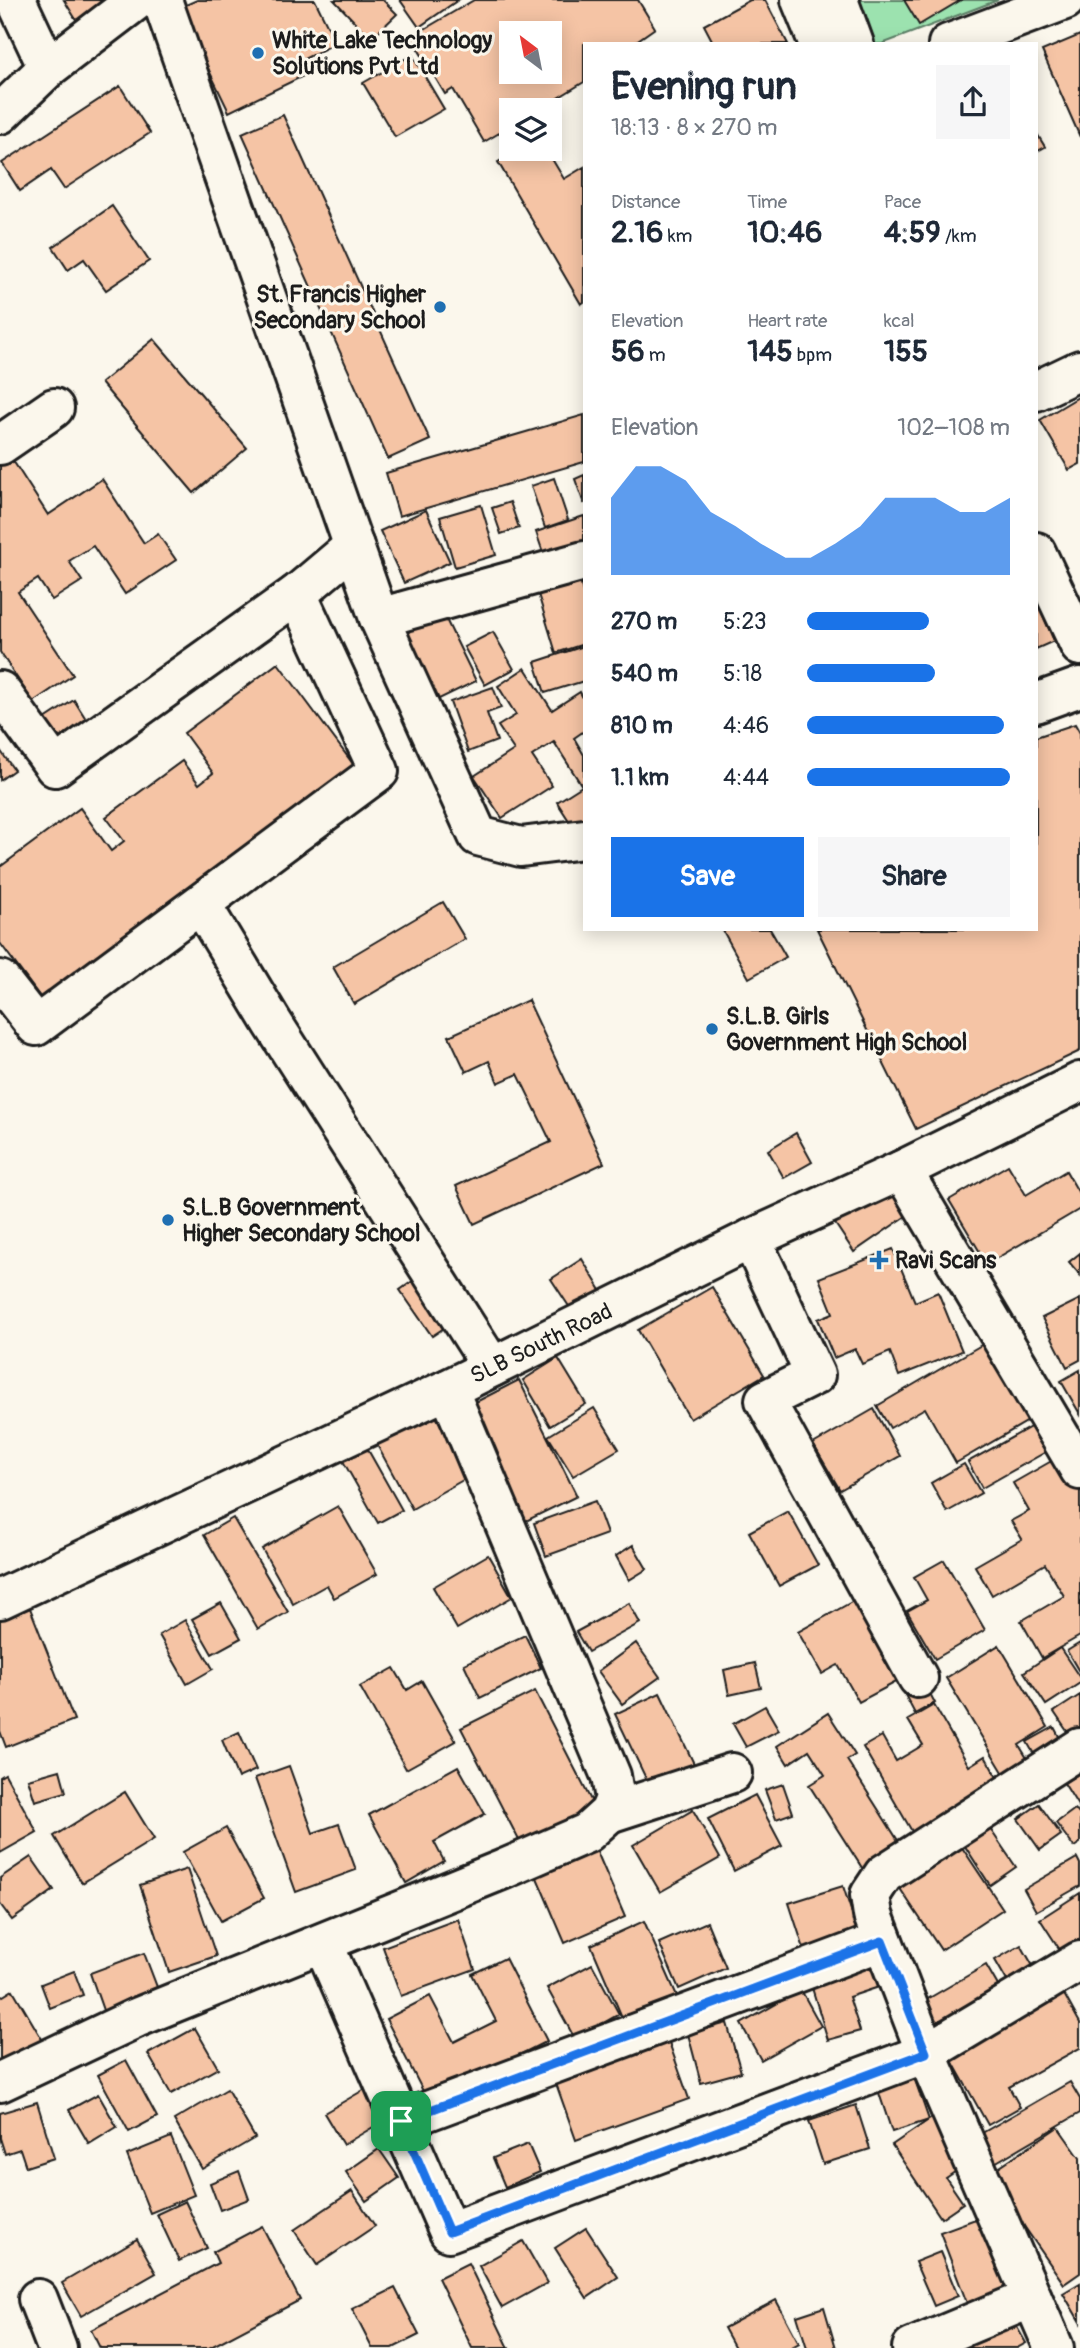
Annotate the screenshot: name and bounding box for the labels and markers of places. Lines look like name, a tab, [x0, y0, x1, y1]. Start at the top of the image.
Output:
place label: White Lake Technology Solutions Pvt Ltd	[272, 26, 492, 81]
marker: White Lake Technology Solutions Pvt Ltd	[250, 45, 266, 61]
place label: St. Francis Higher Secondary School	[253, 280, 427, 335]
marker: St. Francis Higher Secondary School	[432, 299, 448, 315]
place label: S.L.B. Girls Government High School	[726, 1002, 967, 1057]
marker: S.L.B. Girls Government High School	[704, 1021, 720, 1037]
place label: S.L.B Government Higher Secondary School	[182, 1193, 420, 1248]
marker: S.L.B Government Higher Secondary School	[160, 1212, 176, 1228]
place label: Ravi Scans	[895, 1246, 997, 1275]
marker: Ravi Scans	[869, 1250, 889, 1270]
pin	[371, 2091, 431, 2151]

